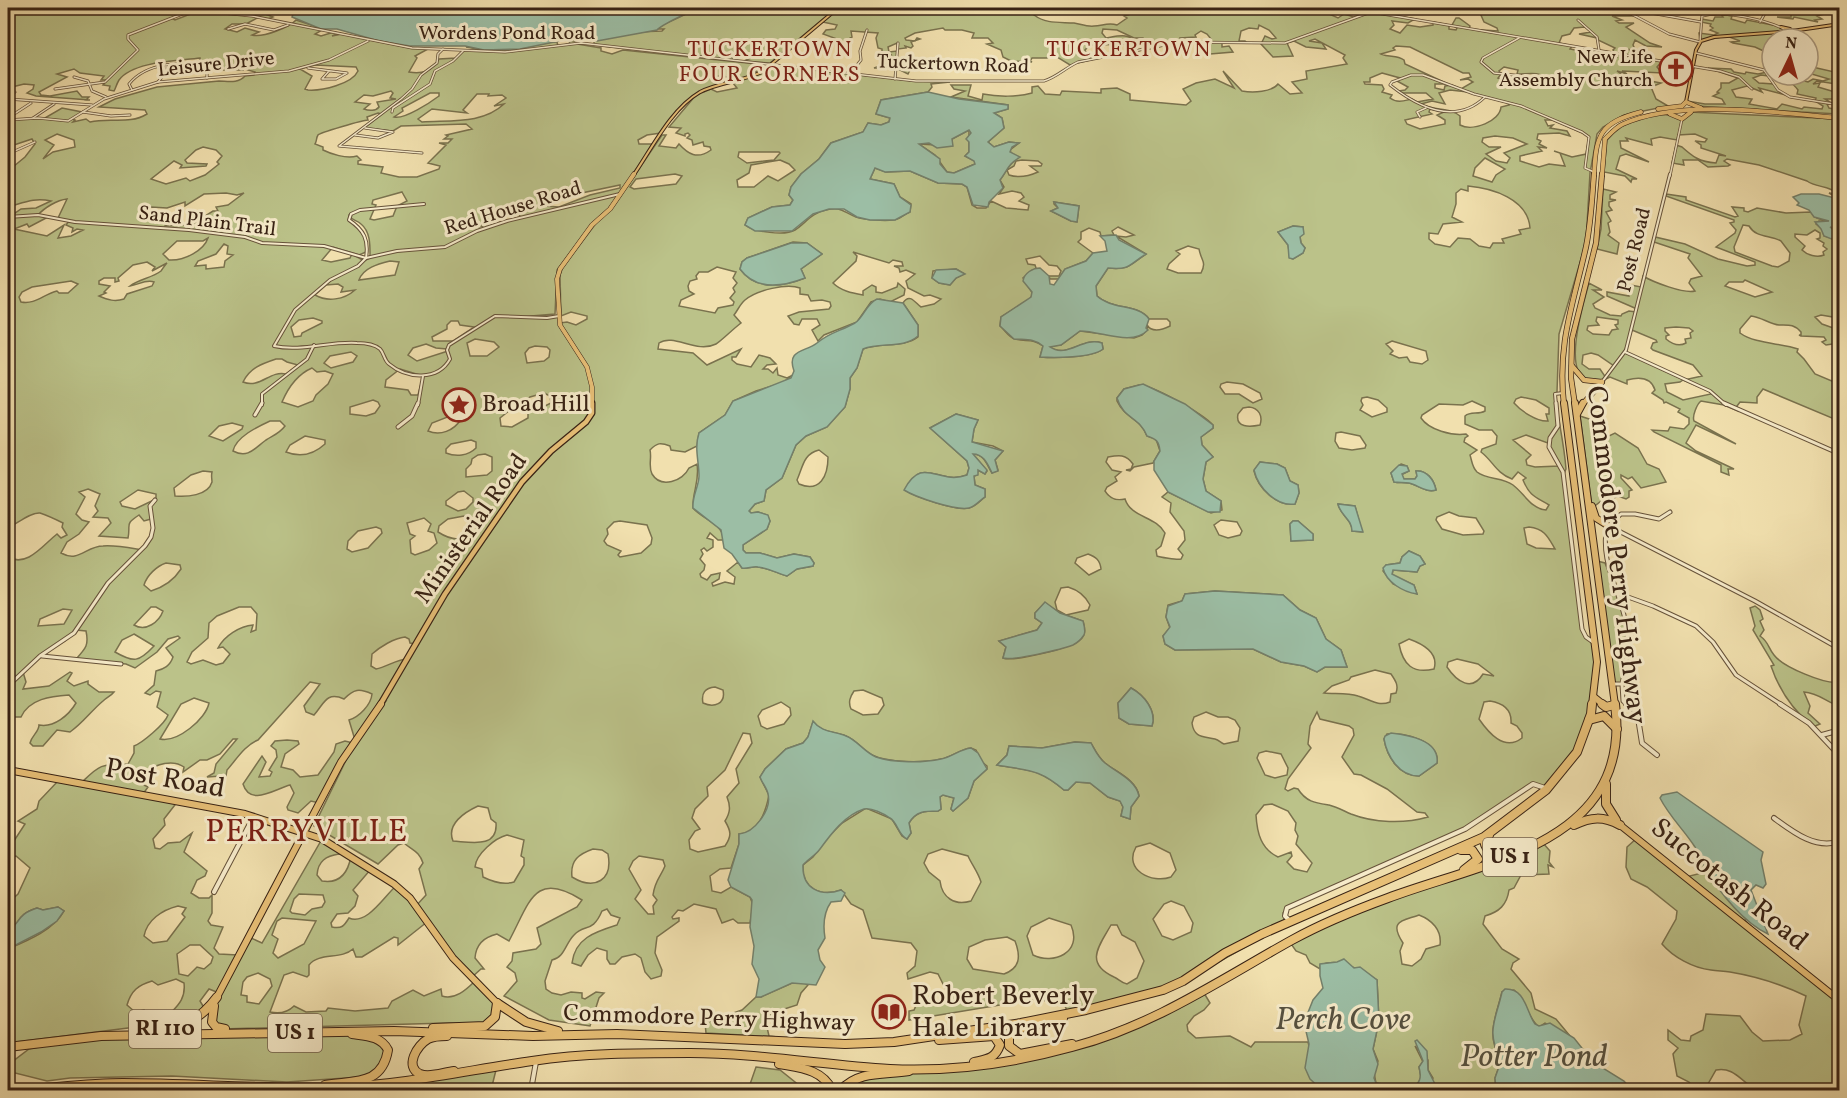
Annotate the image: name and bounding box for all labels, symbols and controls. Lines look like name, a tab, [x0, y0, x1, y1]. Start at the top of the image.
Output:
street label: Wordens Pond Road	[419, 20, 595, 48]
north arrow	[1760, 27, 1820, 87]
text: N	[1784, 33, 1798, 56]
district label: TUCKERTOWN FOUR CORNERS	[679, 35, 861, 91]
district label: TUCKERTOWN	[1046, 35, 1212, 66]
place label: New Life Assembly Church	[1499, 44, 1653, 95]
street label: Leisure Drive	[156, 45, 276, 85]
street label: Tuckertown Road	[876, 48, 1030, 82]
church icon: New Life Assembly Church	[1658, 51, 1694, 87]
street label: Red House Road	[441, 175, 585, 243]
street label: Sand Plain Trail	[137, 200, 277, 244]
street label: Post Road	[1611, 205, 1659, 295]
street label: Commodore Perry Highway	[1576, 384, 1656, 726]
place icon: Broad Hill	[441, 387, 477, 423]
place label: Broad Hill	[482, 388, 590, 422]
street label: Ministerial Road	[407, 447, 537, 611]
street label: Post Road	[102, 749, 228, 809]
street label: Succotash Road	[1642, 809, 1816, 961]
district label: PERRYVILLE	[205, 811, 409, 855]
road number: US 1	[1483, 838, 1537, 876]
place label: Robert Beverly Hale Library	[912, 977, 1094, 1048]
library icon: Robert Beverly Hale Library	[871, 994, 907, 1030]
street label: Commodore Perry Highway	[563, 997, 855, 1041]
water label: Perch Cove	[1275, 999, 1411, 1043]
road number: RI 110	[129, 1010, 201, 1048]
road number: US 1	[268, 1014, 322, 1052]
water label: Potter Pond	[1460, 1036, 1608, 1080]

